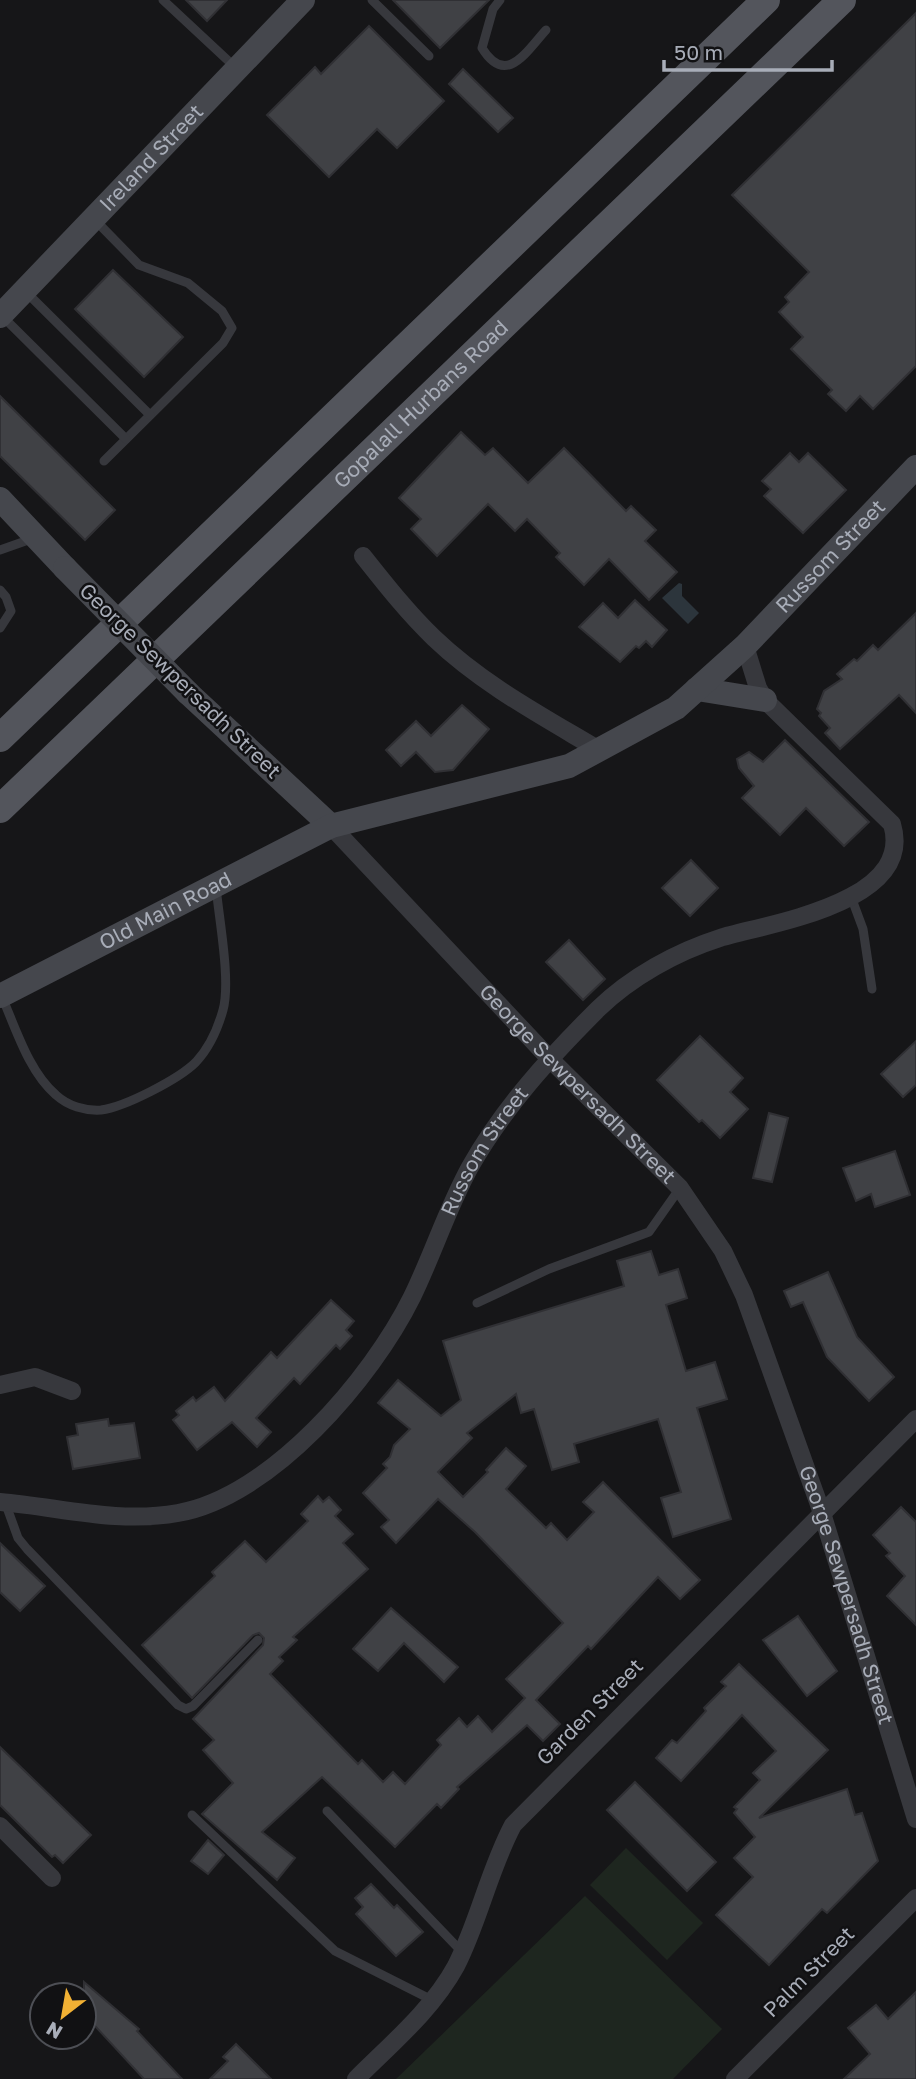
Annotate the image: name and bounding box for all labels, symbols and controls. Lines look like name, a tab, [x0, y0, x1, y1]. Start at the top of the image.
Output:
scale bar	[664, 28, 832, 72]
text: 50 m	[674, 39, 723, 65]
street label: Ireland Street	[93, 98, 208, 216]
street label: Gopalall Hurbans Road	[328, 314, 513, 493]
street label: Russom Street	[770, 493, 890, 618]
street label: George Sewpersadh Street	[75, 577, 287, 783]
street label: Old Main Road	[94, 865, 236, 955]
street label: George Sewpersadh Street	[474, 978, 682, 1189]
street label: Russom Street	[434, 1080, 533, 1219]
street label: George Sewpersadh Street	[794, 1462, 900, 1727]
street label: Garden Street	[531, 1653, 648, 1770]
street label: Palm Street	[757, 1920, 859, 2022]
north arrow	[28, 1981, 98, 2051]
text: N	[42, 2017, 66, 2045]

